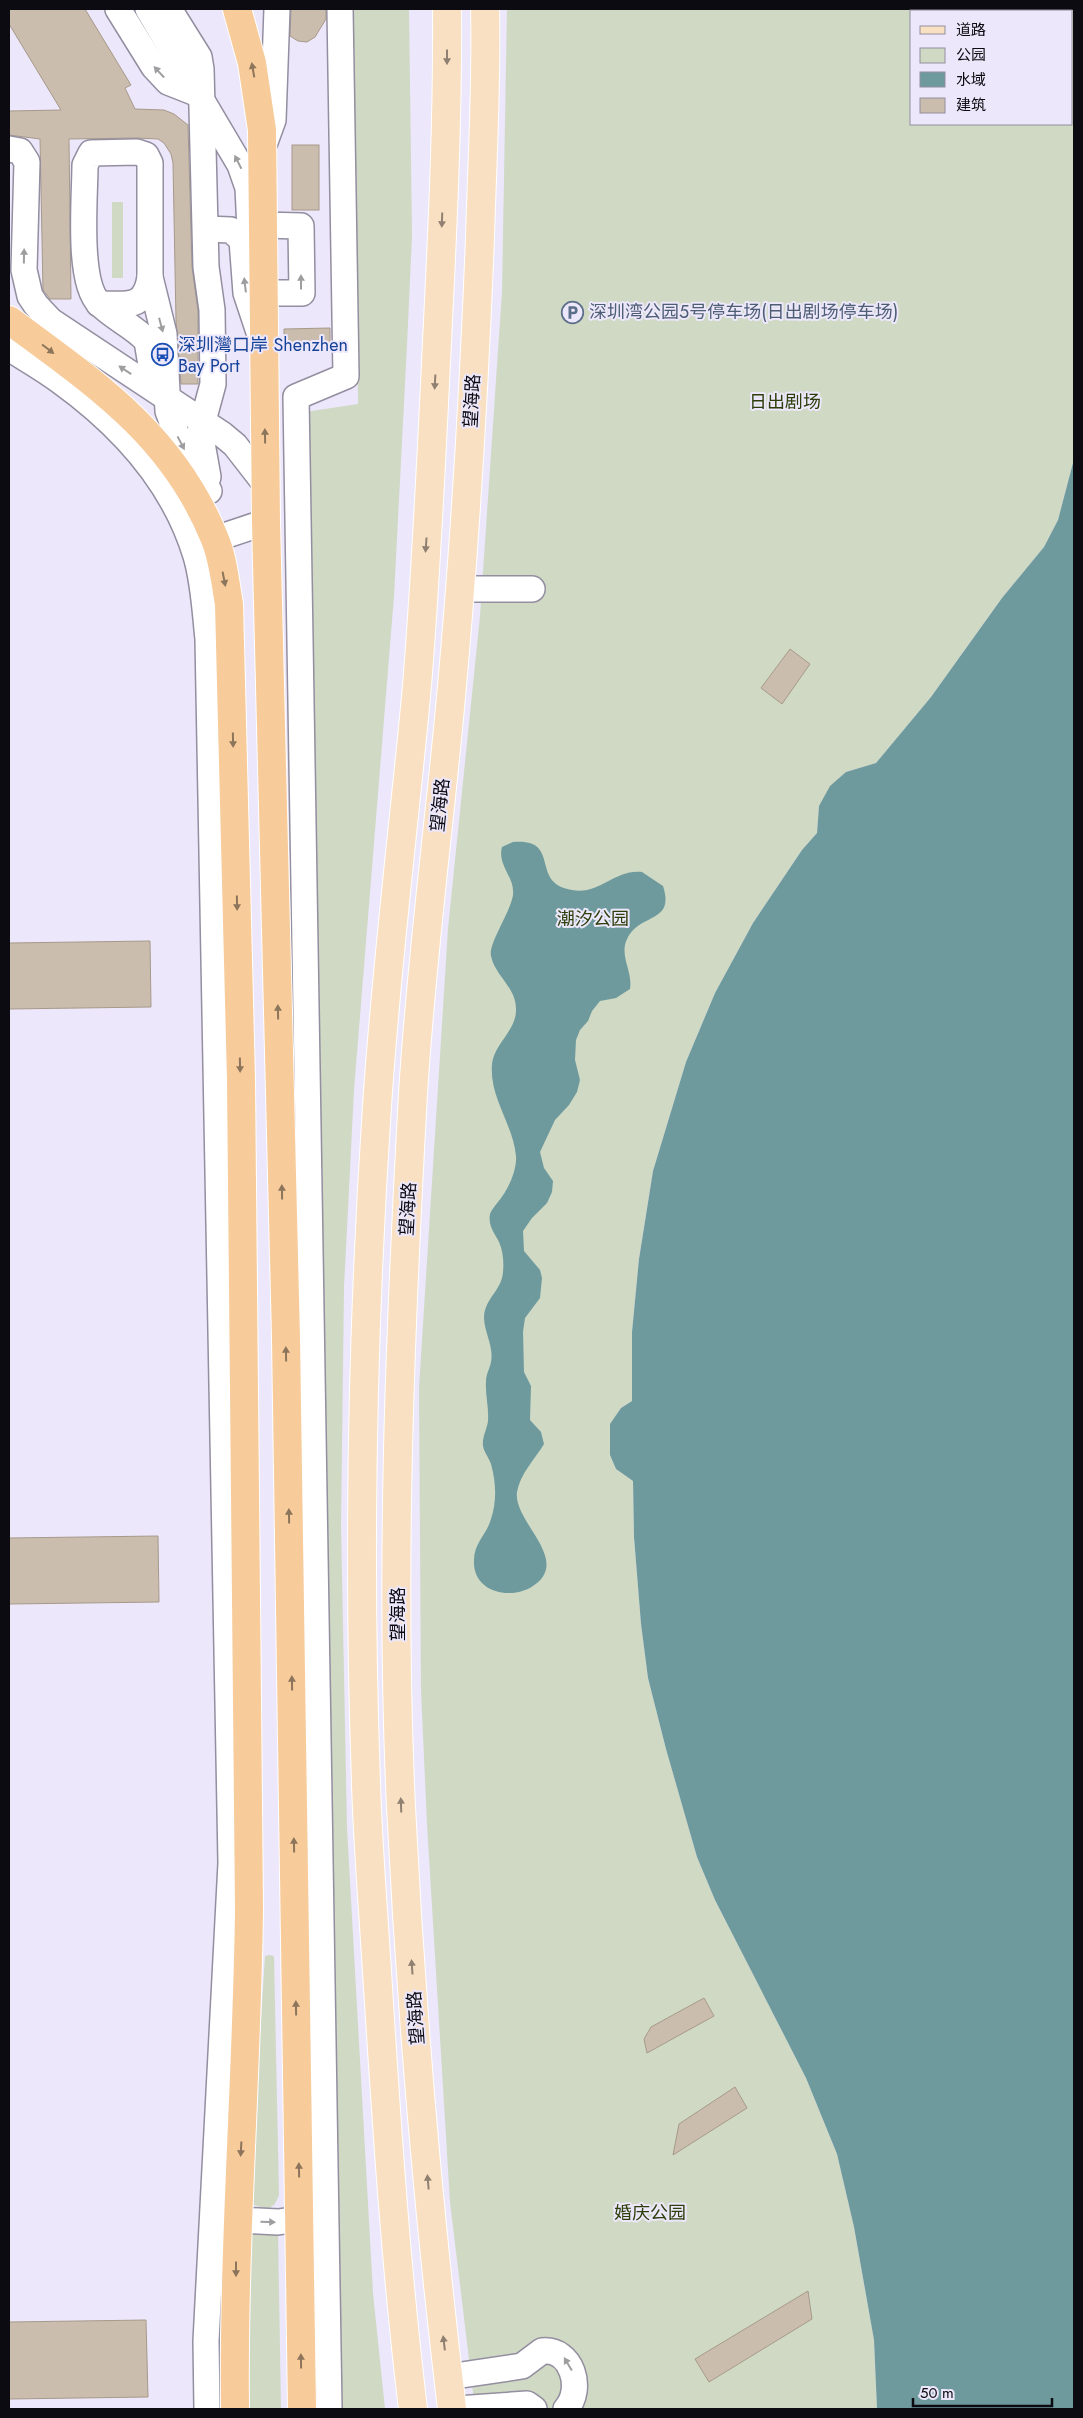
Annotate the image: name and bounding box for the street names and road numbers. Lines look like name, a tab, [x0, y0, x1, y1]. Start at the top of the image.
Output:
street label: 望海路	[458, 373, 486, 429]
street label: 望海路	[424, 777, 456, 833]
street label: 望海路	[394, 1181, 422, 1237]
street label: 望海路	[385, 1587, 411, 1641]
street label: 望海路	[401, 1990, 431, 2046]

